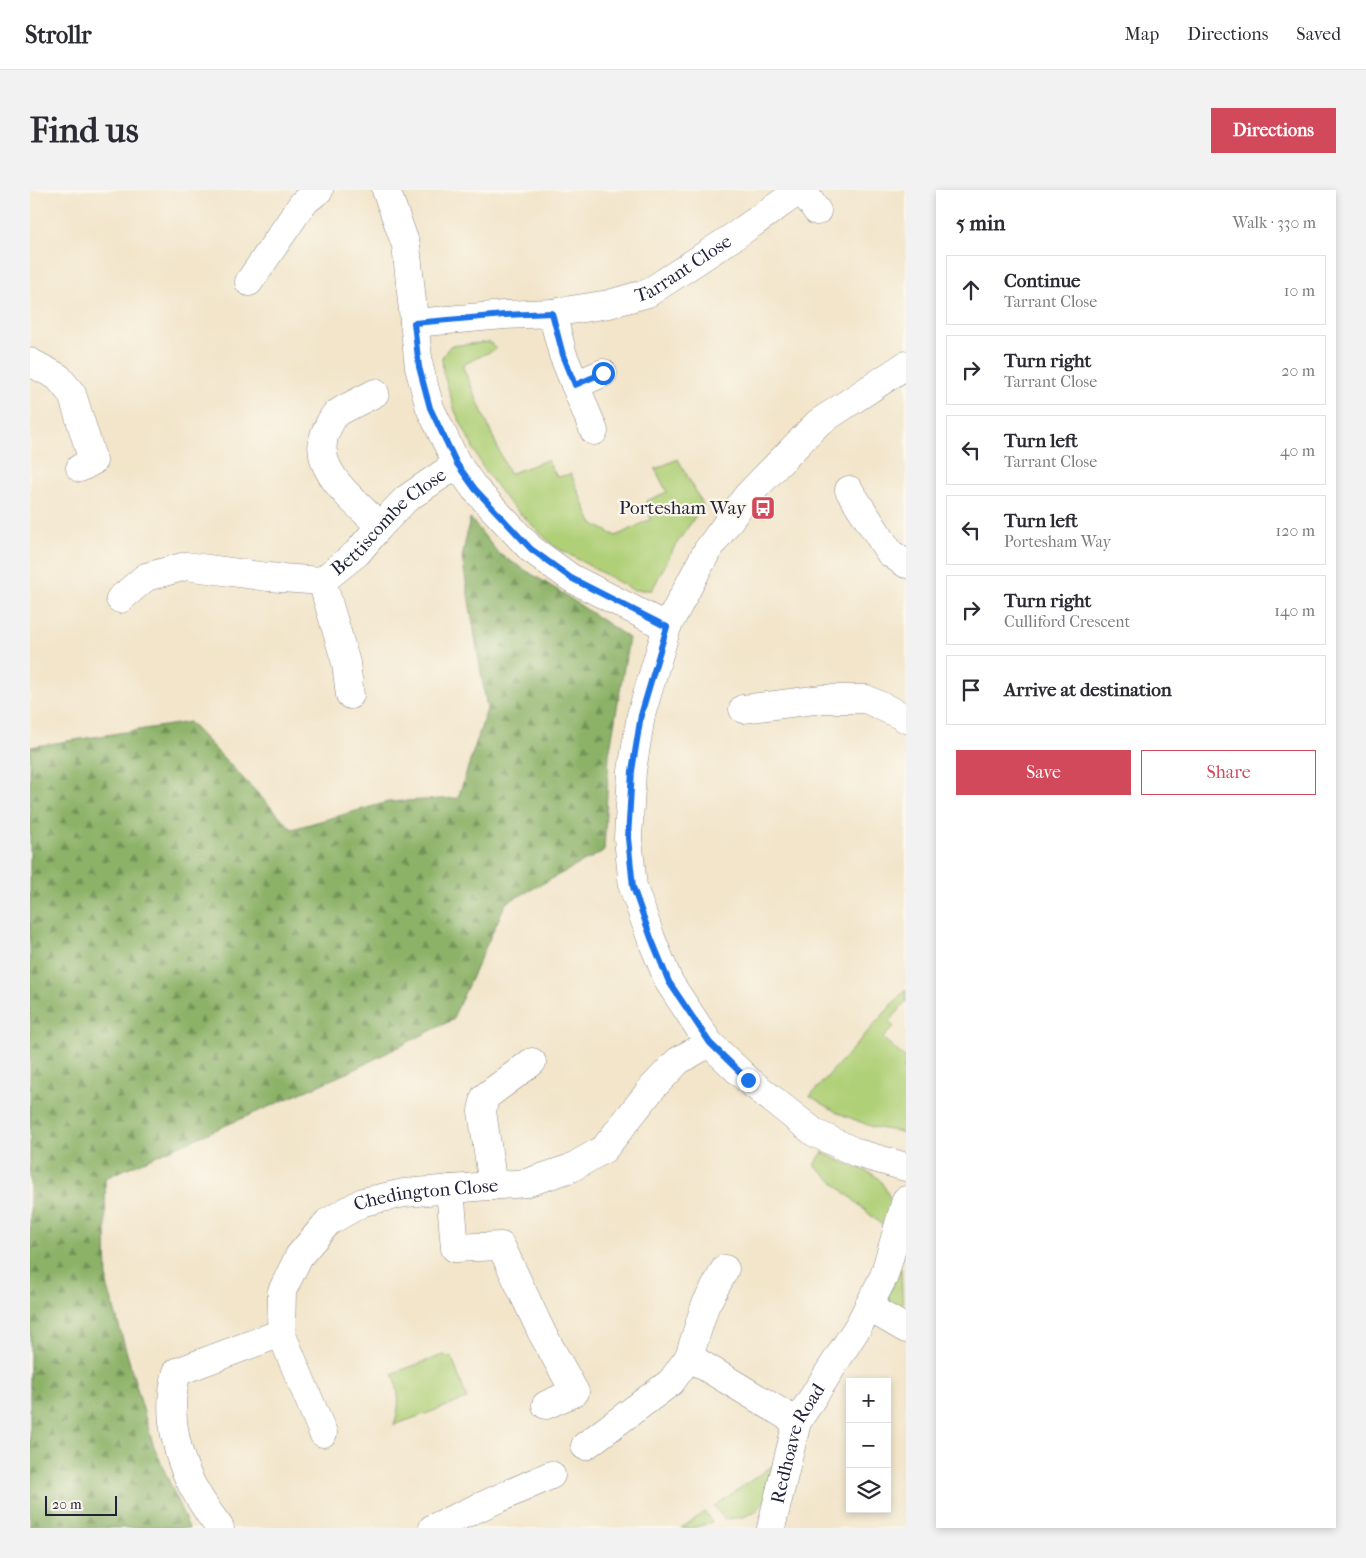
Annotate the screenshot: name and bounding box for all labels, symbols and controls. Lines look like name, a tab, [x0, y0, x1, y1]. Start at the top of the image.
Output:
text: Strollr	[25, 21, 92, 49]
text: Map	[1125, 24, 1159, 45]
text: Directions	[1187, 24, 1268, 45]
text: Saved	[1296, 24, 1341, 45]
button: Directions	[1211, 108, 1336, 153]
text: Find us	[30, 110, 139, 151]
text: 5 min	[956, 211, 1005, 235]
text: Walk · 330 m	[1233, 213, 1316, 232]
street label: Tarrant Close	[633, 230, 736, 307]
text: Continue	[1004, 270, 1080, 292]
icon: ahead	[957, 276, 985, 304]
text: 10 m	[1284, 281, 1315, 300]
text: Tarrant Close	[1004, 292, 1097, 311]
text: Turn right	[1004, 350, 1091, 372]
icon: right	[957, 356, 985, 384]
text: 20 m	[1281, 361, 1315, 380]
route start	[592, 362, 615, 385]
text: Tarrant Close	[1004, 372, 1097, 391]
text: Turn left	[1004, 430, 1078, 452]
icon: left	[957, 436, 985, 464]
text: 40 m	[1280, 441, 1315, 460]
text: Tarrant Close	[1004, 452, 1097, 471]
street label: Bettiscombe Close	[327, 464, 450, 580]
bus stop icon: Portesham Way	[750, 495, 776, 521]
place label: Portesham Way	[619, 497, 747, 519]
text: Turn left	[1004, 510, 1078, 532]
icon: left	[957, 516, 985, 544]
text: 120 m	[1276, 521, 1315, 540]
text: Portesham Way	[1004, 532, 1111, 551]
text: Turn right	[1004, 590, 1091, 612]
icon: right	[957, 596, 985, 624]
text: 140 m	[1274, 601, 1315, 620]
text: Culliford Crescent	[1004, 612, 1130, 631]
icon: arrive	[957, 676, 985, 704]
text: Arrive at destination	[1004, 679, 1172, 701]
button: Save	[956, 750, 1131, 795]
button: Share	[1141, 750, 1316, 795]
route end	[737, 1069, 760, 1092]
street label: Chedington Close	[350, 1174, 499, 1216]
map controls	[846, 1378, 891, 1513]
button: +	[846, 1378, 891, 1423]
street label: Redhoave Road	[766, 1379, 830, 1506]
button: −	[846, 1423, 891, 1468]
button: layers	[846, 1468, 891, 1513]
scale bar	[45, 1493, 118, 1516]
text: 20 m	[52, 1496, 82, 1513]

